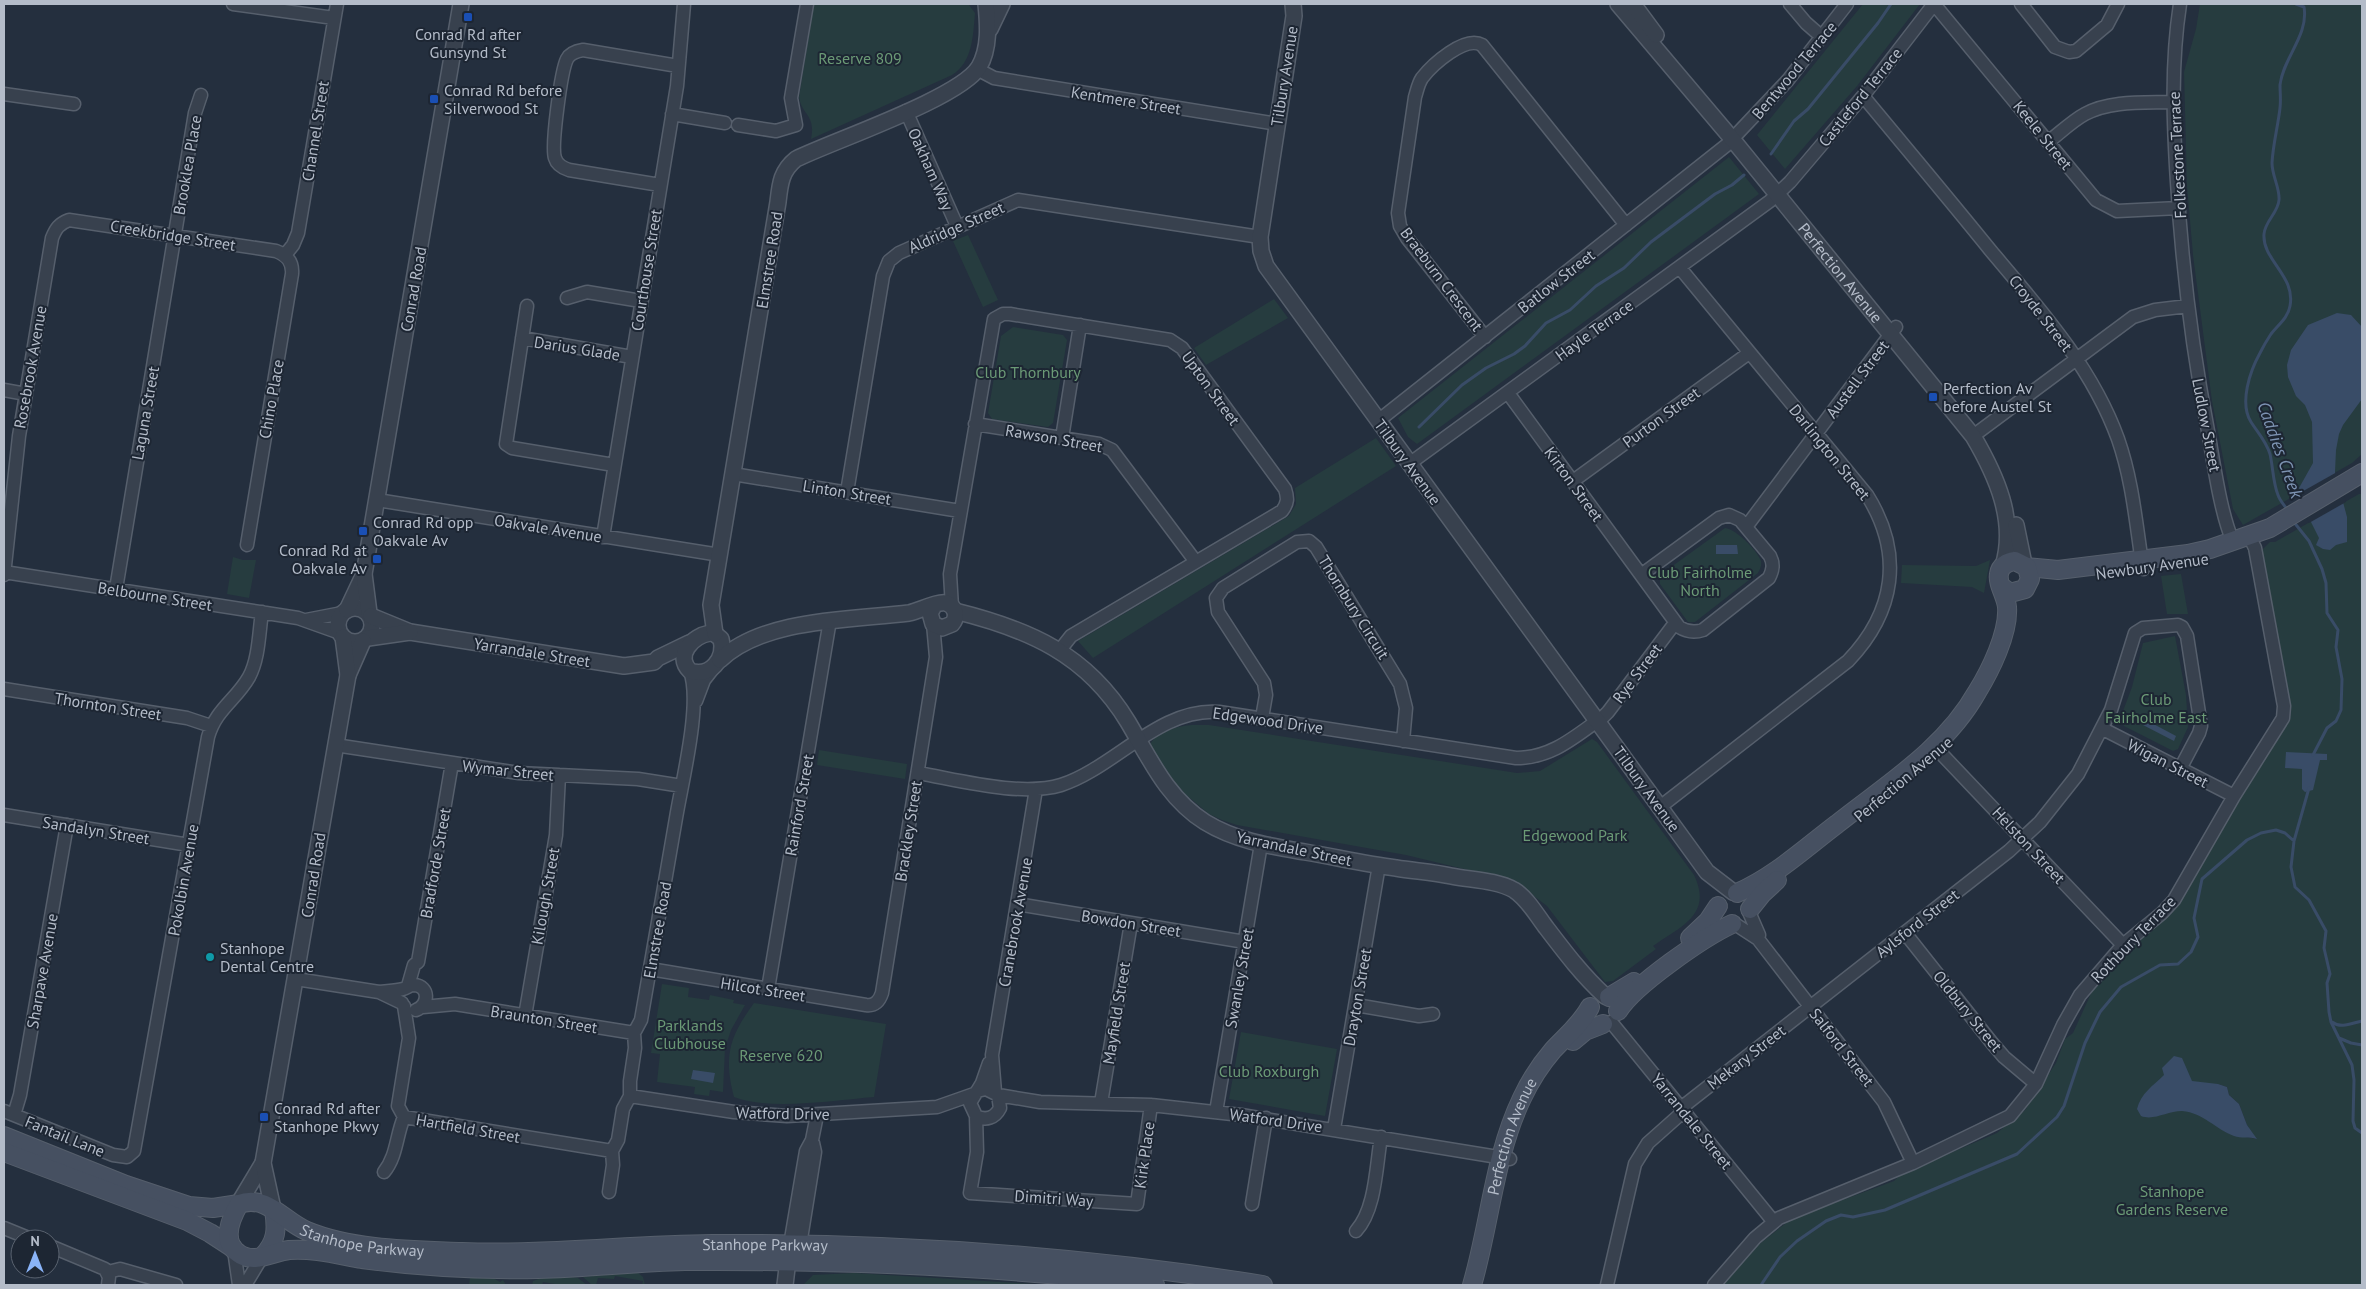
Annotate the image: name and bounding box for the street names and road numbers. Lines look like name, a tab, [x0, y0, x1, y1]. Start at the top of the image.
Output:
street label: Bentwood Terrace	[1747, 17, 1841, 123]
street label: Tilbury Avenue	[1266, 24, 1302, 128]
street label: Castleford Terrace	[1814, 43, 1906, 151]
street label: Channel Street	[297, 79, 333, 183]
street label: Kentmere Street	[1070, 81, 1183, 119]
street label: Folkestone Terrace	[2164, 91, 2190, 219]
street label: Keele Street	[2009, 96, 2077, 174]
street label: Brooklea Place	[168, 113, 206, 217]
street label: Oakham Way	[904, 125, 958, 214]
street label: Aldridge Street	[905, 197, 1008, 257]
street label: Courthouse Street	[626, 207, 666, 332]
street label: Elmstree Road	[751, 210, 787, 310]
street label: Creekbridge Street	[109, 215, 238, 255]
street label: Perfection Avenue	[1794, 219, 1887, 327]
street label: Braeburn Crescent	[1396, 223, 1488, 335]
street label: Batlow Street	[1513, 244, 1599, 317]
street label: Conrad Road	[396, 245, 430, 333]
street label: Croyde Street	[2005, 271, 2078, 356]
street label: Hayle Terrace	[1551, 295, 1637, 365]
street label: Rosebrook Avenue	[9, 304, 51, 430]
street label: Darius Glade	[533, 331, 621, 365]
street label: Austell Street	[1821, 336, 1893, 422]
street label: Upton Street	[1177, 347, 1245, 429]
street label: Chino Place	[254, 358, 288, 440]
street label: Laguna Street	[127, 364, 163, 461]
street label: Ludlow Street	[2188, 377, 2226, 474]
street label: Purton Street	[1618, 382, 1704, 452]
street label: Darlington Street	[1785, 400, 1875, 505]
street label: Tilbury Avenue	[1370, 415, 1446, 509]
street label: Rawson Street	[1004, 420, 1105, 456]
street label: Kirton Street	[1540, 443, 1608, 526]
street label: Linton Street	[801, 475, 893, 509]
street label: Oakvale Avenue	[493, 510, 603, 546]
street label: Newbury Avenue	[2094, 548, 2210, 584]
street label: Thornbury Circuit	[1314, 551, 1394, 663]
street label: Belbourne Street	[96, 577, 214, 615]
street label: Yarrandale Street	[472, 633, 592, 671]
street label: Rye Street	[1608, 639, 1666, 707]
street label: Thornton Street	[53, 688, 164, 724]
street label: Edgewood Drive	[1212, 702, 1324, 738]
street label: Perfection Avenue	[1850, 732, 1956, 826]
street label: Wigan Street	[2124, 734, 2212, 792]
street label: Tilbury Avenue	[1609, 742, 1685, 836]
street label: Rainford Street	[780, 752, 818, 857]
street label: Wymar Street	[461, 755, 555, 785]
street label: Brackley Street	[890, 778, 926, 883]
street label: Helston Street	[1988, 802, 2070, 888]
street label: Bradforde Street	[415, 805, 455, 920]
street label: Sandalyn Street	[41, 812, 151, 848]
street label: Pokolbin Avenue	[163, 823, 203, 937]
street label: Yarrandale Street	[1234, 826, 1354, 870]
street label: Conrad Road	[296, 831, 330, 919]
street label: Kilough Street	[527, 845, 563, 946]
street label: Cranebrook Avenue	[994, 856, 1036, 988]
street label: Elmstree Road	[639, 880, 675, 980]
street label: Aylsford Street	[1871, 884, 1963, 962]
street label: Rothbury Terrace	[2086, 891, 2180, 987]
street label: Bowdon Street	[1080, 905, 1183, 941]
street label: Sharpave Avenue	[22, 912, 62, 1030]
street label: Swanley Street	[1220, 926, 1258, 1030]
street label: Drayton Street	[1339, 946, 1376, 1047]
street label: Mayfield Street	[1098, 960, 1134, 1066]
street label: Oldbury Street	[1929, 966, 2007, 1056]
street label: Hilcot Street	[719, 972, 807, 1006]
street label: Braunton Street	[489, 1001, 599, 1037]
street label: Salford Street	[1805, 1004, 1879, 1091]
street label: Mekary Street	[1703, 1020, 1790, 1094]
street label: Yarrandale Street	[1647, 1069, 1737, 1173]
street label: Perfection Avenue	[1483, 1074, 1541, 1197]
street label: Watford Drive	[736, 1102, 830, 1124]
street label: Watford Drive	[1228, 1104, 1324, 1136]
street label: Hartfield Street	[414, 1109, 522, 1147]
street label: Fantail Lane	[22, 1111, 108, 1161]
street label: Kirk Place	[1129, 1120, 1159, 1190]
street label: Dimitri Way	[1014, 1185, 1095, 1211]
street label: Stanhope Parkway	[297, 1219, 425, 1261]
street label: Stanhope Parkway	[702, 1234, 829, 1255]

